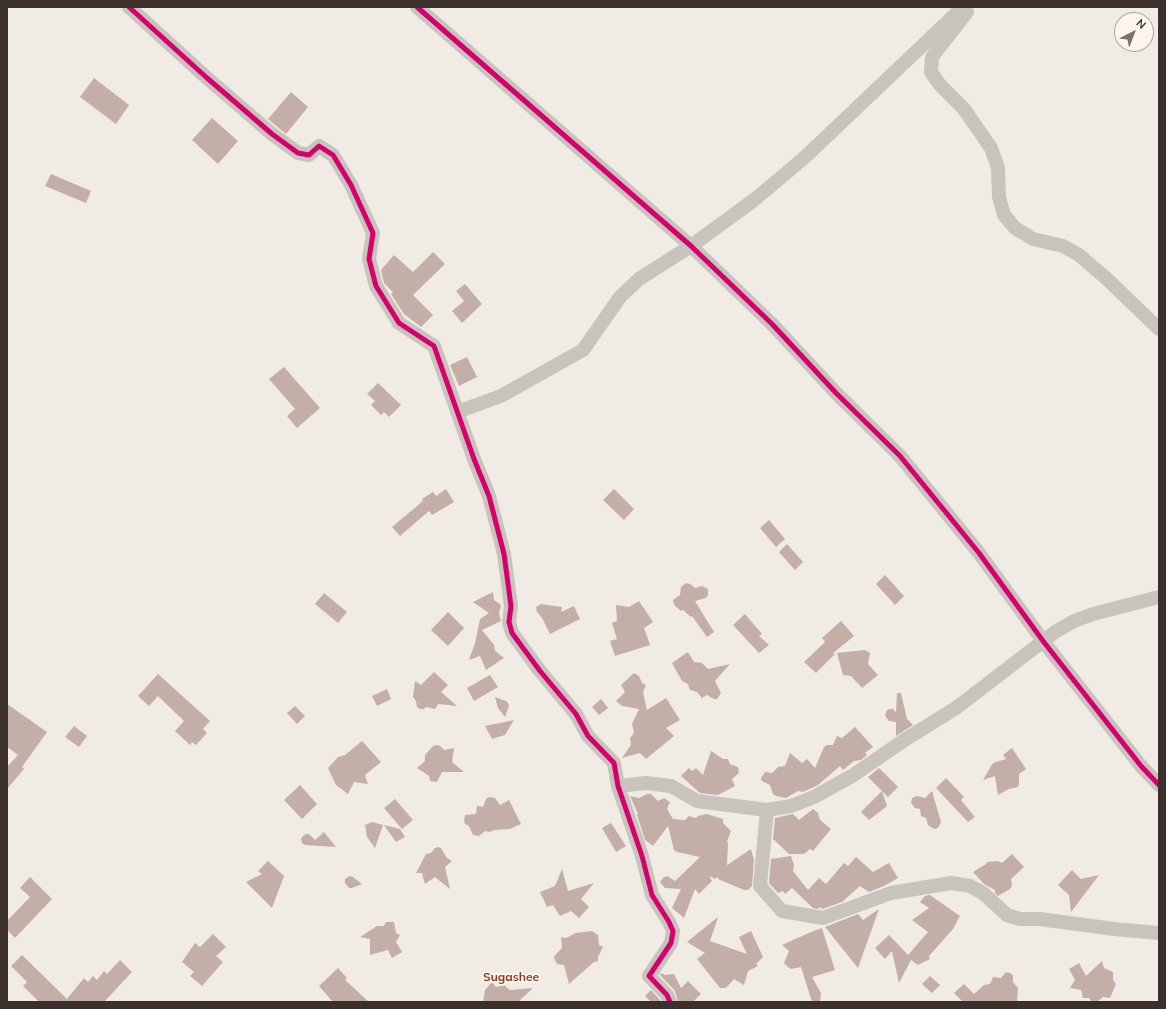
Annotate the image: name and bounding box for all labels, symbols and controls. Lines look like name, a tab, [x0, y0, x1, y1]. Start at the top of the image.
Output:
north arrow	[1114, 12, 1154, 52]
text: N	[1134, 16, 1149, 32]
district label: Sugashee	[483, 970, 539, 984]

